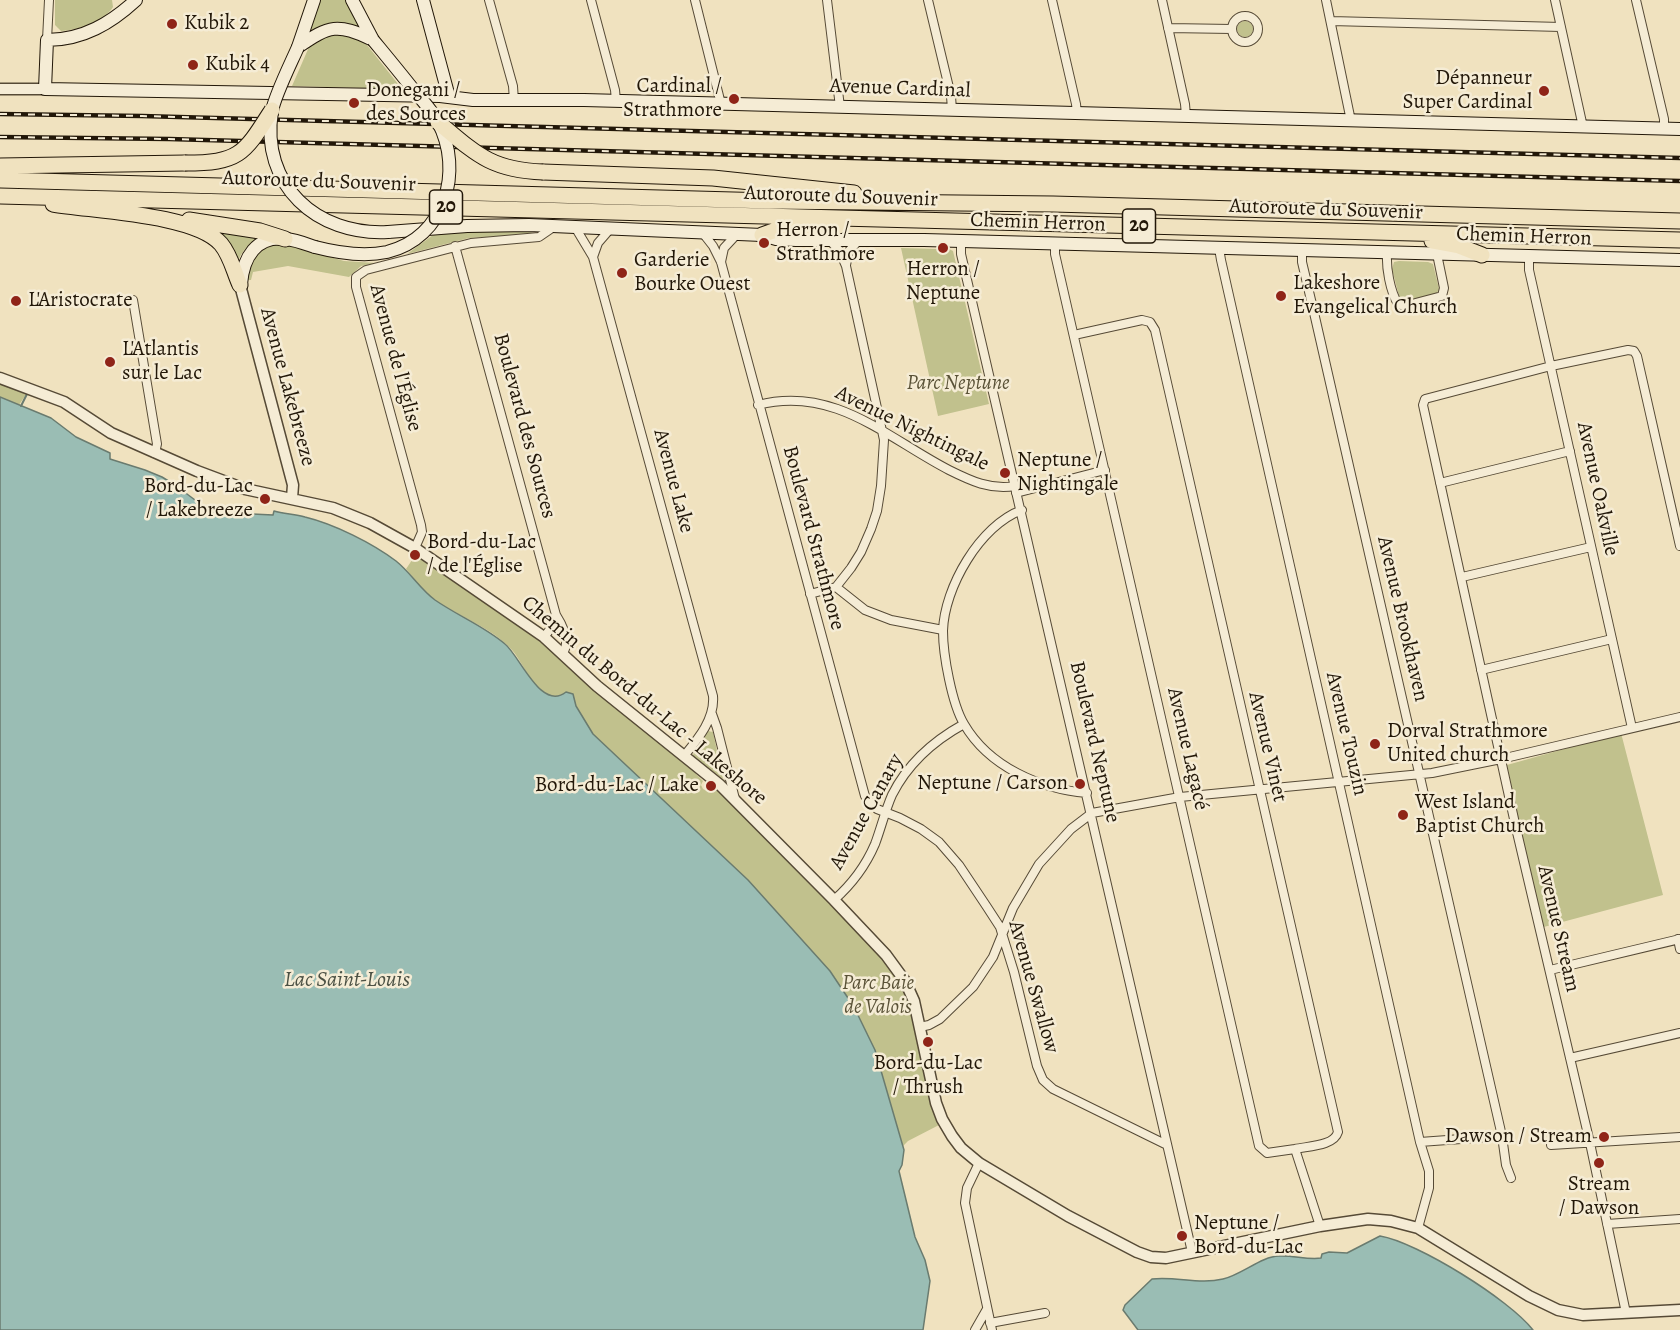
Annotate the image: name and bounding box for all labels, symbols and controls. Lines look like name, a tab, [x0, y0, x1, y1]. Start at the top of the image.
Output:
place label: Kubik 2	[184, 11, 249, 37]
marker: Kubik 2	[165, 17, 179, 31]
place label: Kubik 4	[205, 52, 270, 78]
marker: Kubik 4	[186, 58, 200, 72]
place label: Dépanneur Super Cardinal	[1402, 66, 1532, 116]
place label: Cardinal / Strathmore	[623, 74, 722, 124]
street label: Avenue Cardinal	[829, 74, 971, 104]
place label: Donegani / des Sources	[366, 78, 466, 128]
marker: Dépanneur Super Cardinal	[1537, 84, 1551, 98]
marker: Cardinal / Strathmore	[727, 92, 741, 106]
marker: Donegani / des Sources	[347, 96, 361, 110]
street label: Autoroute du Souvenir	[222, 166, 416, 198]
street label: Autoroute du Souvenir	[744, 181, 938, 213]
road number: 20	[430, 190, 462, 224]
street label: Autoroute du Souvenir	[1229, 194, 1423, 226]
street label: Chemin Herron	[970, 208, 1106, 238]
road number: 20	[1122, 209, 1156, 243]
place label: Herron / Strathmore	[776, 218, 875, 268]
street label: Chemin Herron	[1456, 222, 1592, 252]
marker: Herron / Strathmore	[757, 236, 771, 250]
marker: Herron / Neptune	[936, 241, 950, 255]
place label: Garderie Bourke Ouest	[634, 248, 750, 298]
place label: Herron / Neptune	[906, 257, 980, 307]
marker: Garderie Bourke Ouest	[615, 266, 629, 280]
place label: Lakeshore Evangelical Church	[1293, 271, 1457, 321]
street label: Avenue de l'Église	[363, 282, 427, 434]
place label: L'Aristocrate	[28, 288, 133, 314]
marker: Lakeshore Evangelical Church	[1274, 289, 1288, 303]
marker: L'Aristocrate	[9, 294, 23, 308]
street label: Avenue Lakebreeze	[254, 305, 320, 469]
street label: Boulevard des Sources	[487, 331, 561, 521]
place label: L'Atlantis sur le Lac	[122, 337, 202, 387]
marker: L'Atlantis sur le Lac	[103, 355, 117, 369]
park label: Parc Neptune	[906, 371, 1010, 397]
street label: Avenue Nightingale	[831, 381, 993, 477]
street label: Avenue Oakville	[1570, 420, 1624, 558]
street label: Avenue Lake	[647, 426, 699, 536]
street label: Boulevard Strathmore	[776, 443, 850, 633]
place label: Neptune / Nightingale	[1017, 448, 1118, 498]
marker: Neptune / Nightingale	[998, 466, 1012, 480]
place label: Bord-du-Lac / Lakebreeze	[144, 474, 253, 524]
marker: Bord-du-Lac / Lakebreeze	[258, 492, 272, 506]
place label: Bord-du-Lac / de l'Église	[427, 530, 536, 580]
street label: Avenue Brookhaven	[1371, 534, 1433, 704]
marker: Bord-du-Lac / de l'Église	[408, 548, 422, 562]
street label: Chemin du Bord-du-Lac - Lakeshore	[516, 591, 772, 811]
street label: Boulevard Neptune	[1063, 659, 1125, 825]
street label: Avenue Touzin	[1320, 670, 1372, 798]
street label: Avenue Lagacé	[1161, 685, 1213, 813]
street label: Avenue Vinet	[1242, 689, 1292, 805]
place label: Dorval Strathmore United church	[1387, 719, 1548, 769]
marker: Dorval Strathmore United church	[1368, 737, 1382, 751]
street label: Avenue Canary	[825, 750, 909, 874]
place label: Neptune / Carson	[917, 771, 1068, 797]
place label: Bord-du-Lac / Lake	[535, 773, 699, 799]
marker: Neptune / Carson	[1073, 777, 1087, 791]
marker: Bord-du-Lac / Lake	[704, 779, 718, 793]
place label: West Island Baptist Church	[1415, 790, 1544, 840]
marker: West Island Baptist Church	[1396, 808, 1410, 822]
street label: Avenue Stream	[1531, 863, 1585, 995]
street label: Avenue Swallow	[1002, 918, 1064, 1056]
water label: Lac Saint-Louis	[284, 968, 410, 994]
park label: Parc Baie de Valois	[842, 971, 914, 1021]
marker: Bord-du-Lac / Thrush	[921, 1035, 935, 1049]
place label: Bord-du-Lac / Thrush	[873, 1051, 983, 1101]
place label: Dawson / Stream	[1445, 1124, 1592, 1150]
marker: Dawson / Stream	[1597, 1130, 1611, 1144]
marker: Stream / Dawson	[1592, 1156, 1606, 1170]
place label: Stream / Dawson	[1559, 1172, 1639, 1222]
place label: Neptune / Bord-du-Lac	[1194, 1211, 1303, 1261]
marker: Neptune / Bord-du-Lac	[1175, 1229, 1189, 1243]

